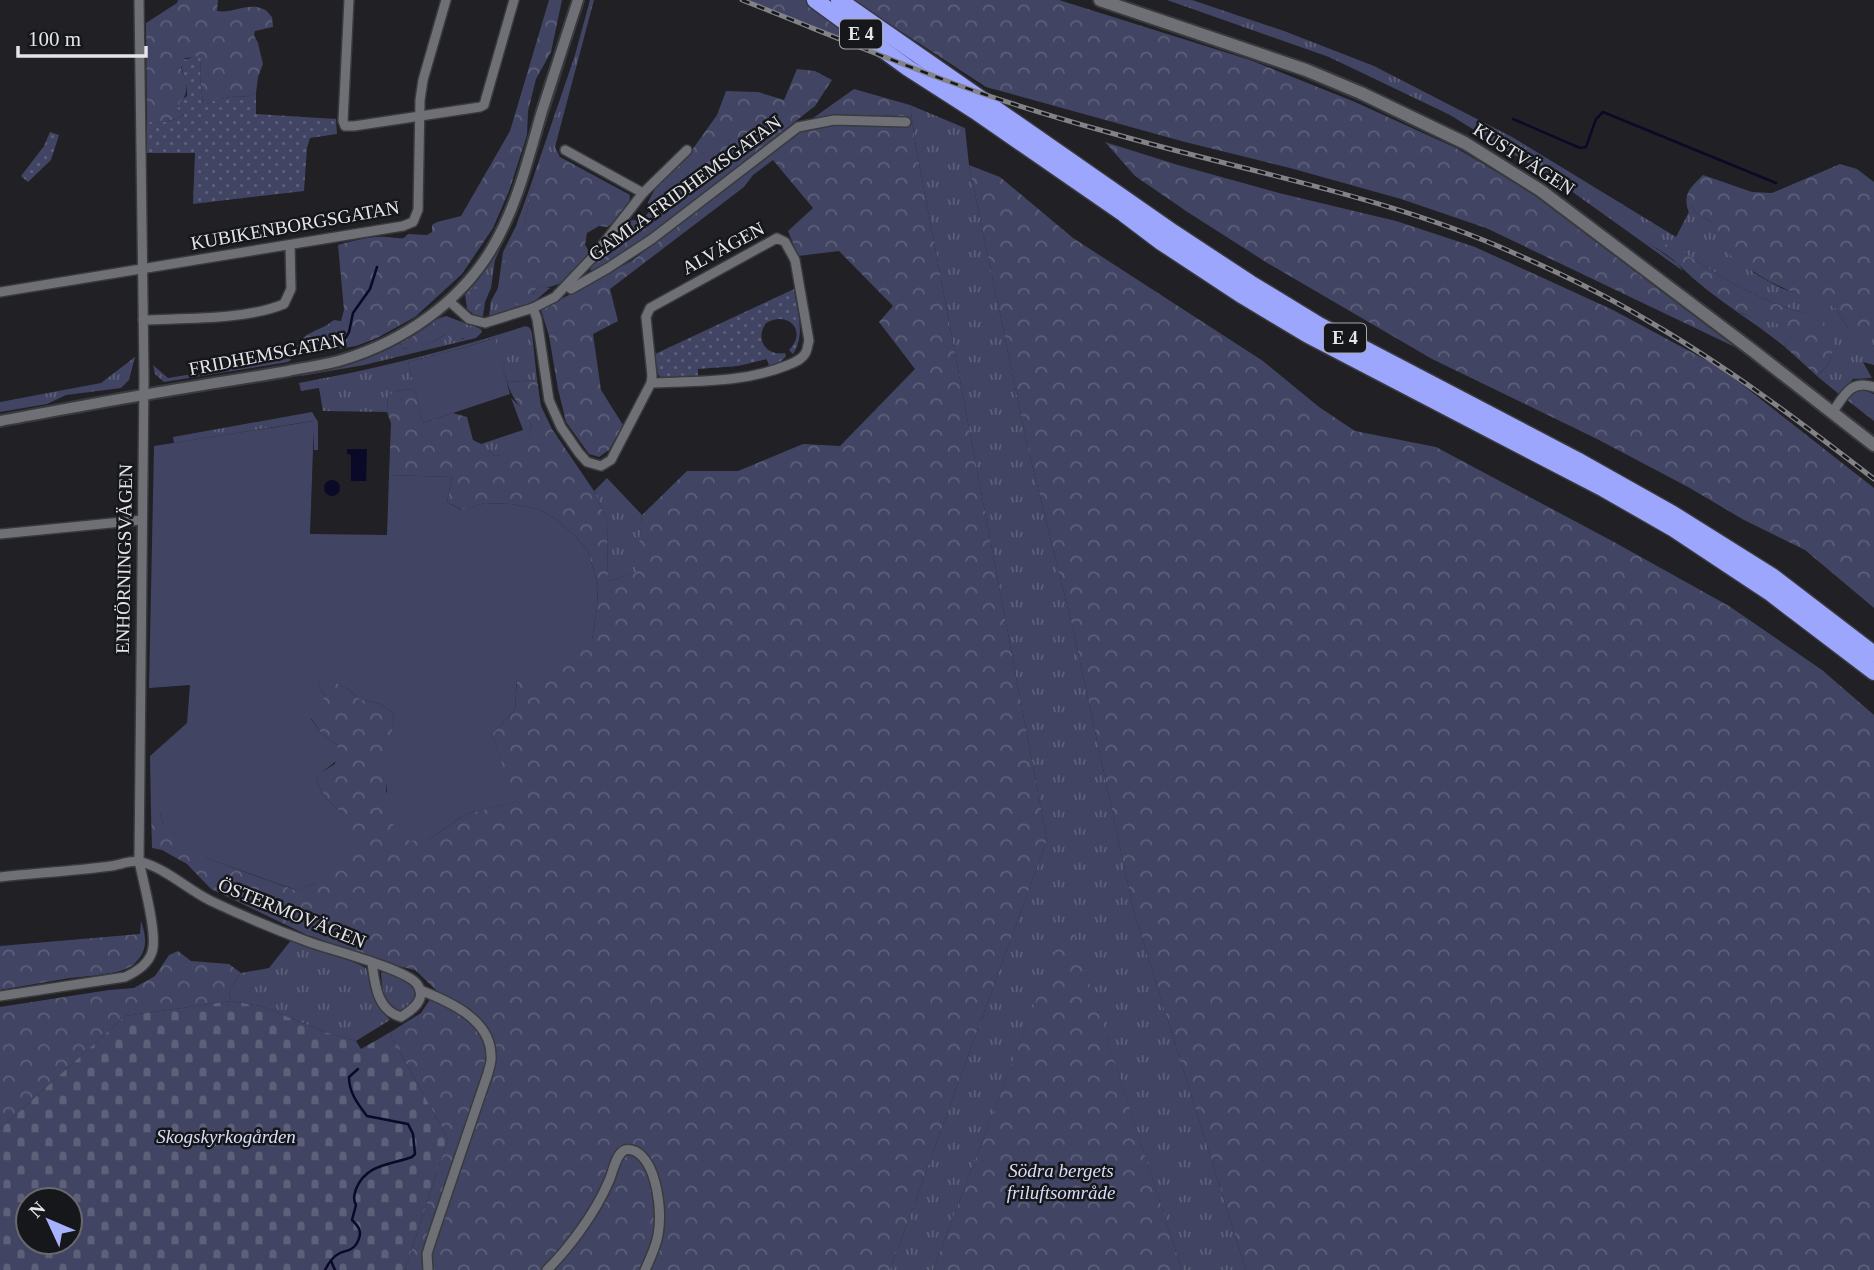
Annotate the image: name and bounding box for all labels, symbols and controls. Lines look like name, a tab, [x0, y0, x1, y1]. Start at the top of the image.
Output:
scale bar	[18, 14, 145, 58]
road number: E 4	[840, 19, 882, 48]
text: 100 m	[28, 27, 81, 51]
street label: GAMLA FRIDHEMSGATAN	[585, 111, 785, 265]
street label: KUSTVÄGEN	[1470, 119, 1579, 200]
street label: KUBIKENBORGSGATAN	[189, 196, 401, 254]
street label: ALVÄGEN	[678, 217, 768, 278]
road number: E 4	[1324, 324, 1366, 352]
street label: FRIDHEMSGATAN	[187, 328, 347, 379]
street label: ENHÖRNINGSVÄGEN	[112, 464, 136, 654]
street label: ÖSTERMOVÄGEN	[215, 874, 369, 952]
park label: Skogskyrkogården	[156, 1126, 296, 1147]
park label: Södra bergets friluftsområde	[1007, 1160, 1115, 1203]
north arrow	[14, 1186, 84, 1256]
text: N	[25, 1197, 50, 1222]

